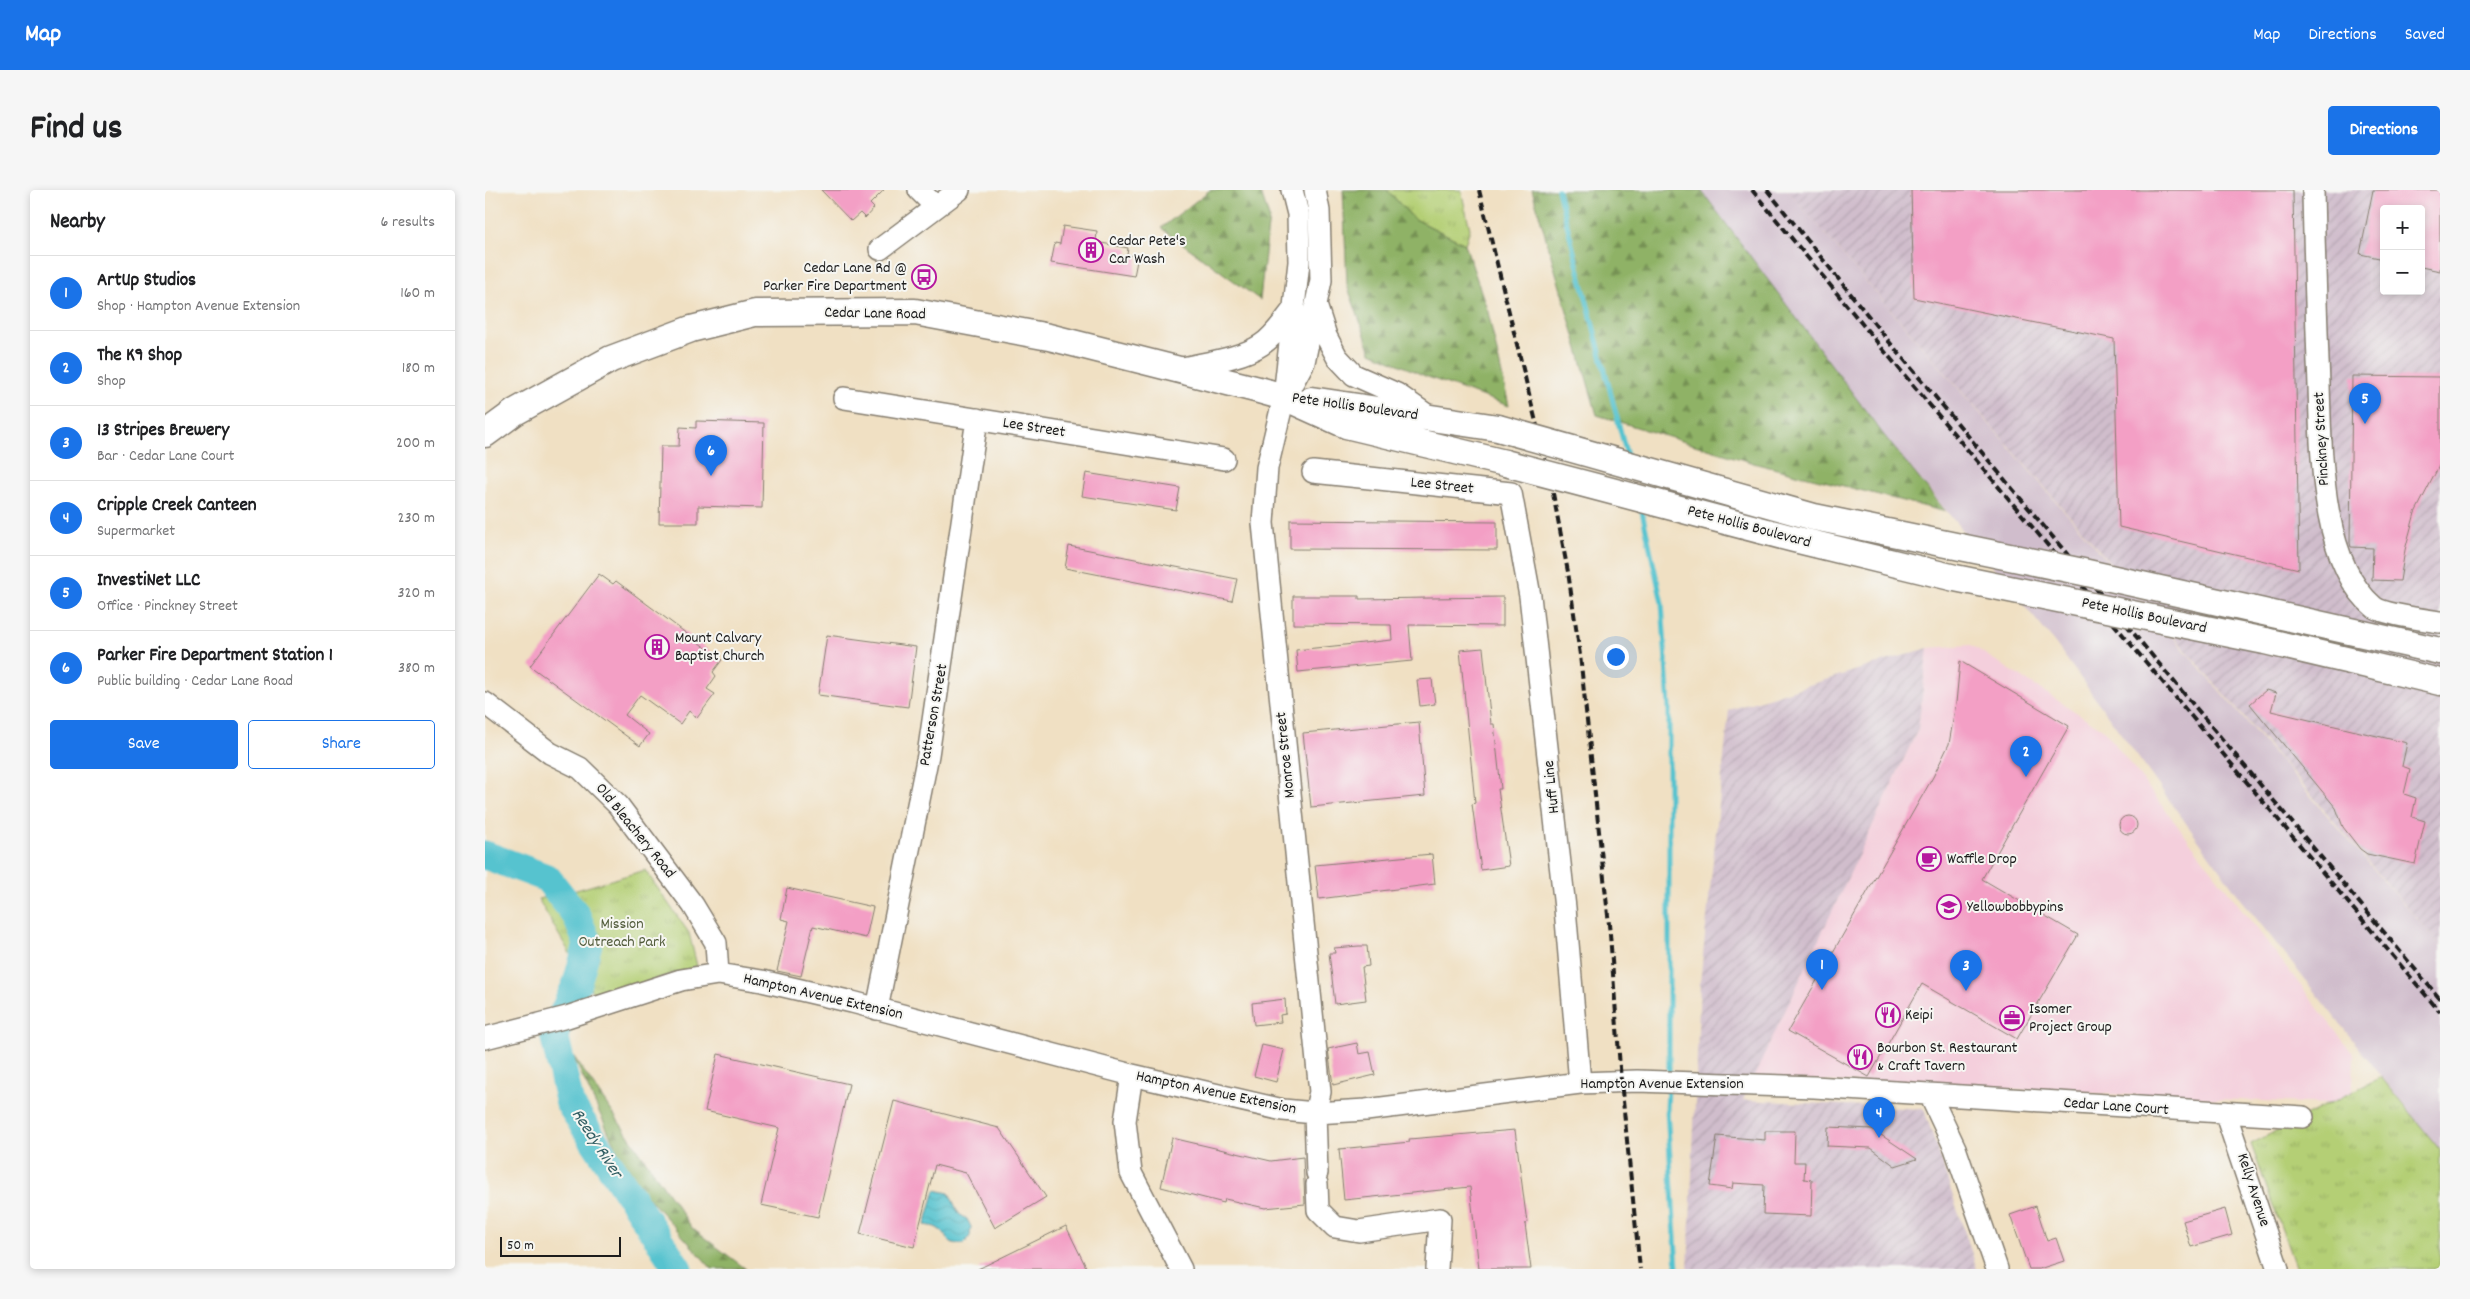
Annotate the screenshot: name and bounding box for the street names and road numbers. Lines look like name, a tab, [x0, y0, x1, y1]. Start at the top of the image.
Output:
street label: Cedar Lane Road	[824, 302, 926, 326]
street label: Pete Hollis Boulevard	[1290, 387, 1420, 427]
street label: Pinckney Street	[2308, 391, 2336, 487]
street label: Lee Street	[1001, 412, 1067, 444]
street label: Lee Street	[1409, 471, 1475, 501]
street label: Pete Hollis Boulevard	[1685, 499, 1813, 555]
street label: Pete Hollis Boulevard	[2079, 592, 2209, 640]
street label: Patterson Street	[914, 662, 954, 768]
street label: Monroe Street	[1270, 711, 1302, 799]
street label: Huff Line	[1538, 759, 1566, 815]
street label: Old Bleachery Road	[589, 778, 681, 884]
street label: Hampton Avenue Extension	[741, 967, 905, 1027]
street label: Hampton Avenue Extension	[1134, 1065, 1298, 1121]
street label: Hampton Avenue Extension	[1580, 1073, 1744, 1096]
street label: Cedar Lane Court	[2063, 1092, 2169, 1122]
street label: Kelly Avenue	[2230, 1150, 2276, 1230]

